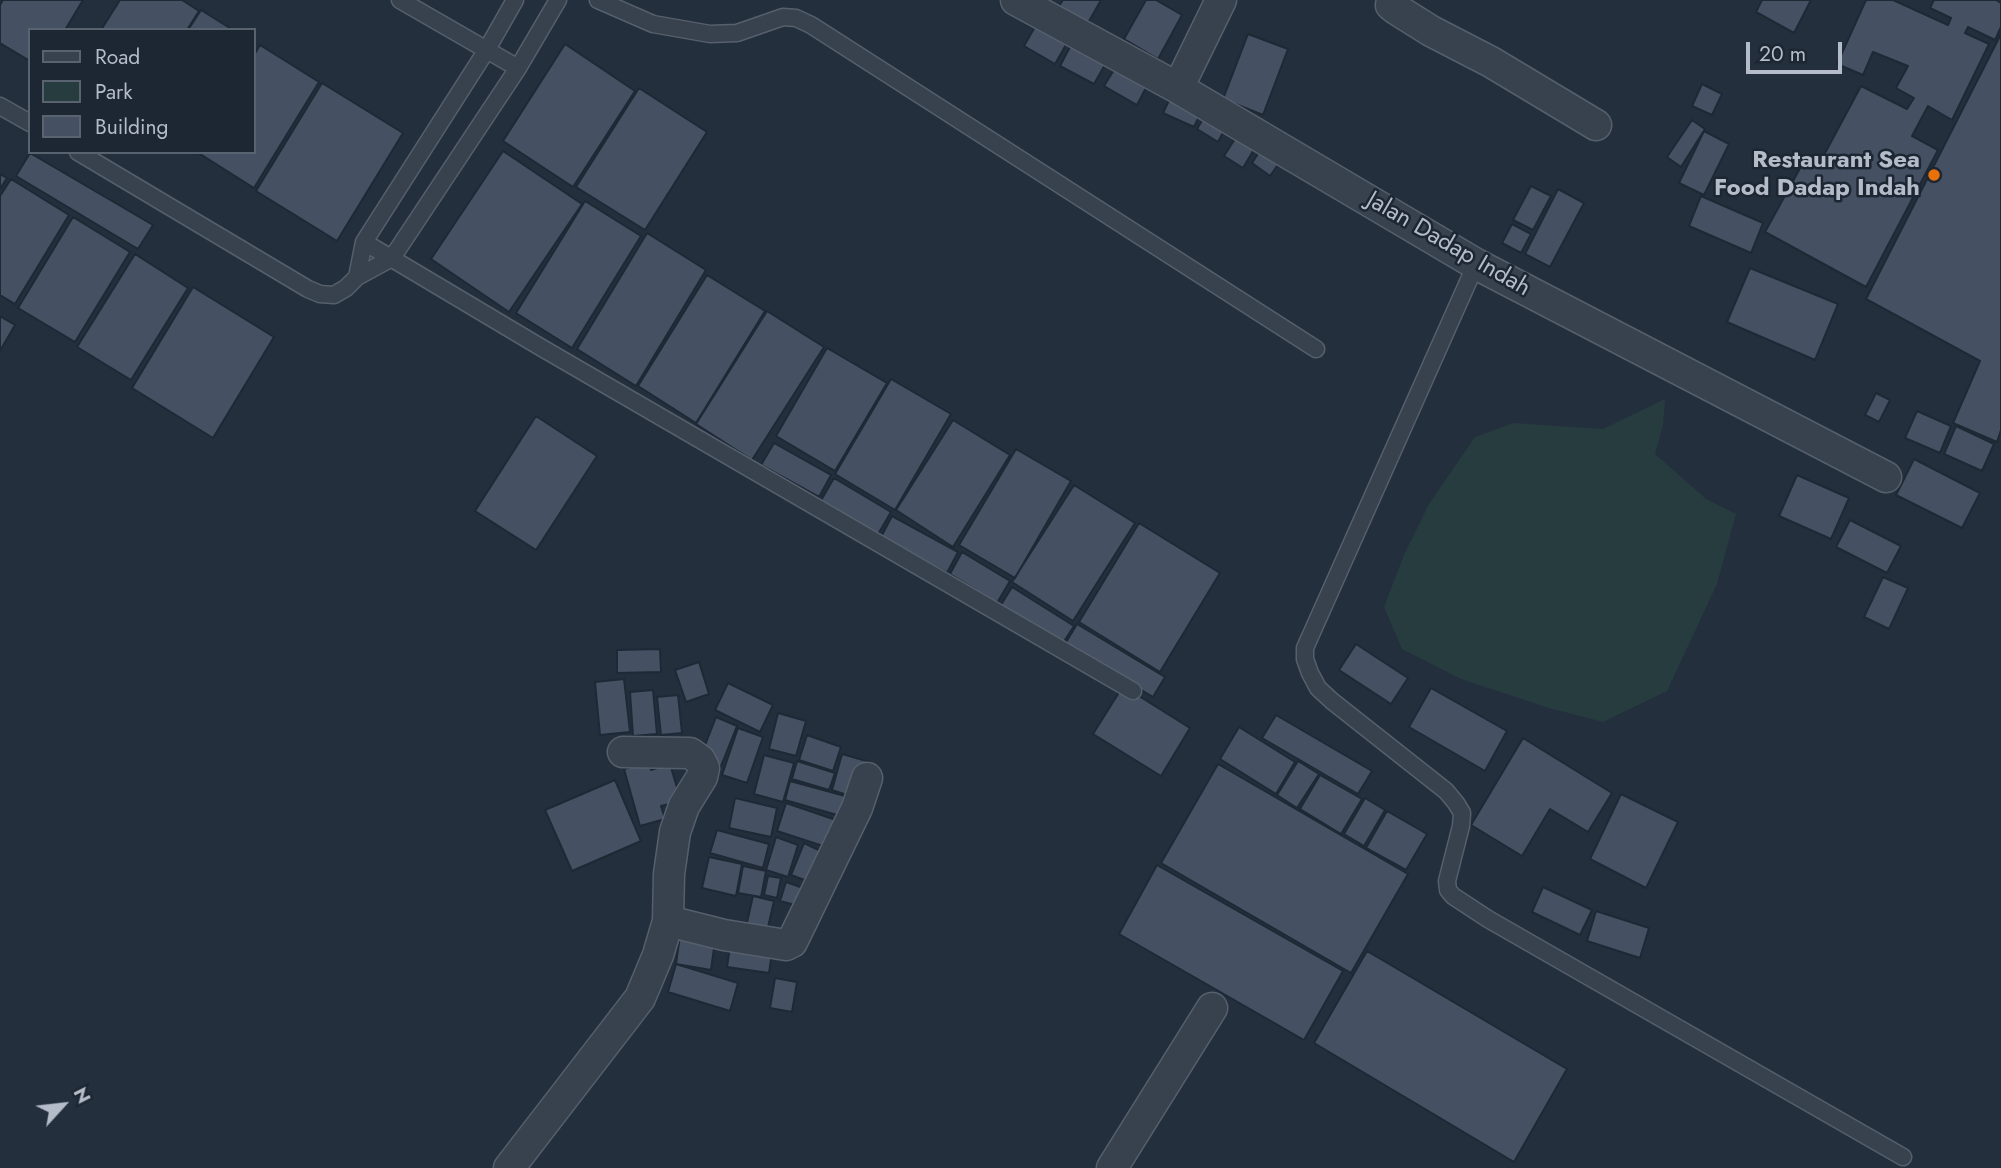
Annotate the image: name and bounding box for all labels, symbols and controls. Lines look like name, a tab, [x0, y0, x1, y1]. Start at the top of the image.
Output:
legend	[28, 28, 256, 154]
scale bar	[1749, 28, 1845, 72]
text: 20 m	[1759, 39, 1806, 69]
text: Road	[95, 42, 140, 72]
text: Park	[95, 77, 132, 107]
text: Building	[95, 112, 168, 142]
place label: Restaurant Sea Food Dadap Indah	[1714, 147, 1920, 203]
marker: Restaurant Sea Food Dadap Indah	[1926, 167, 1942, 183]
street label: Jalan Dadap Indah	[1361, 186, 1535, 304]
north arrow	[28, 1070, 98, 1140]
text: N	[67, 1082, 98, 1108]

